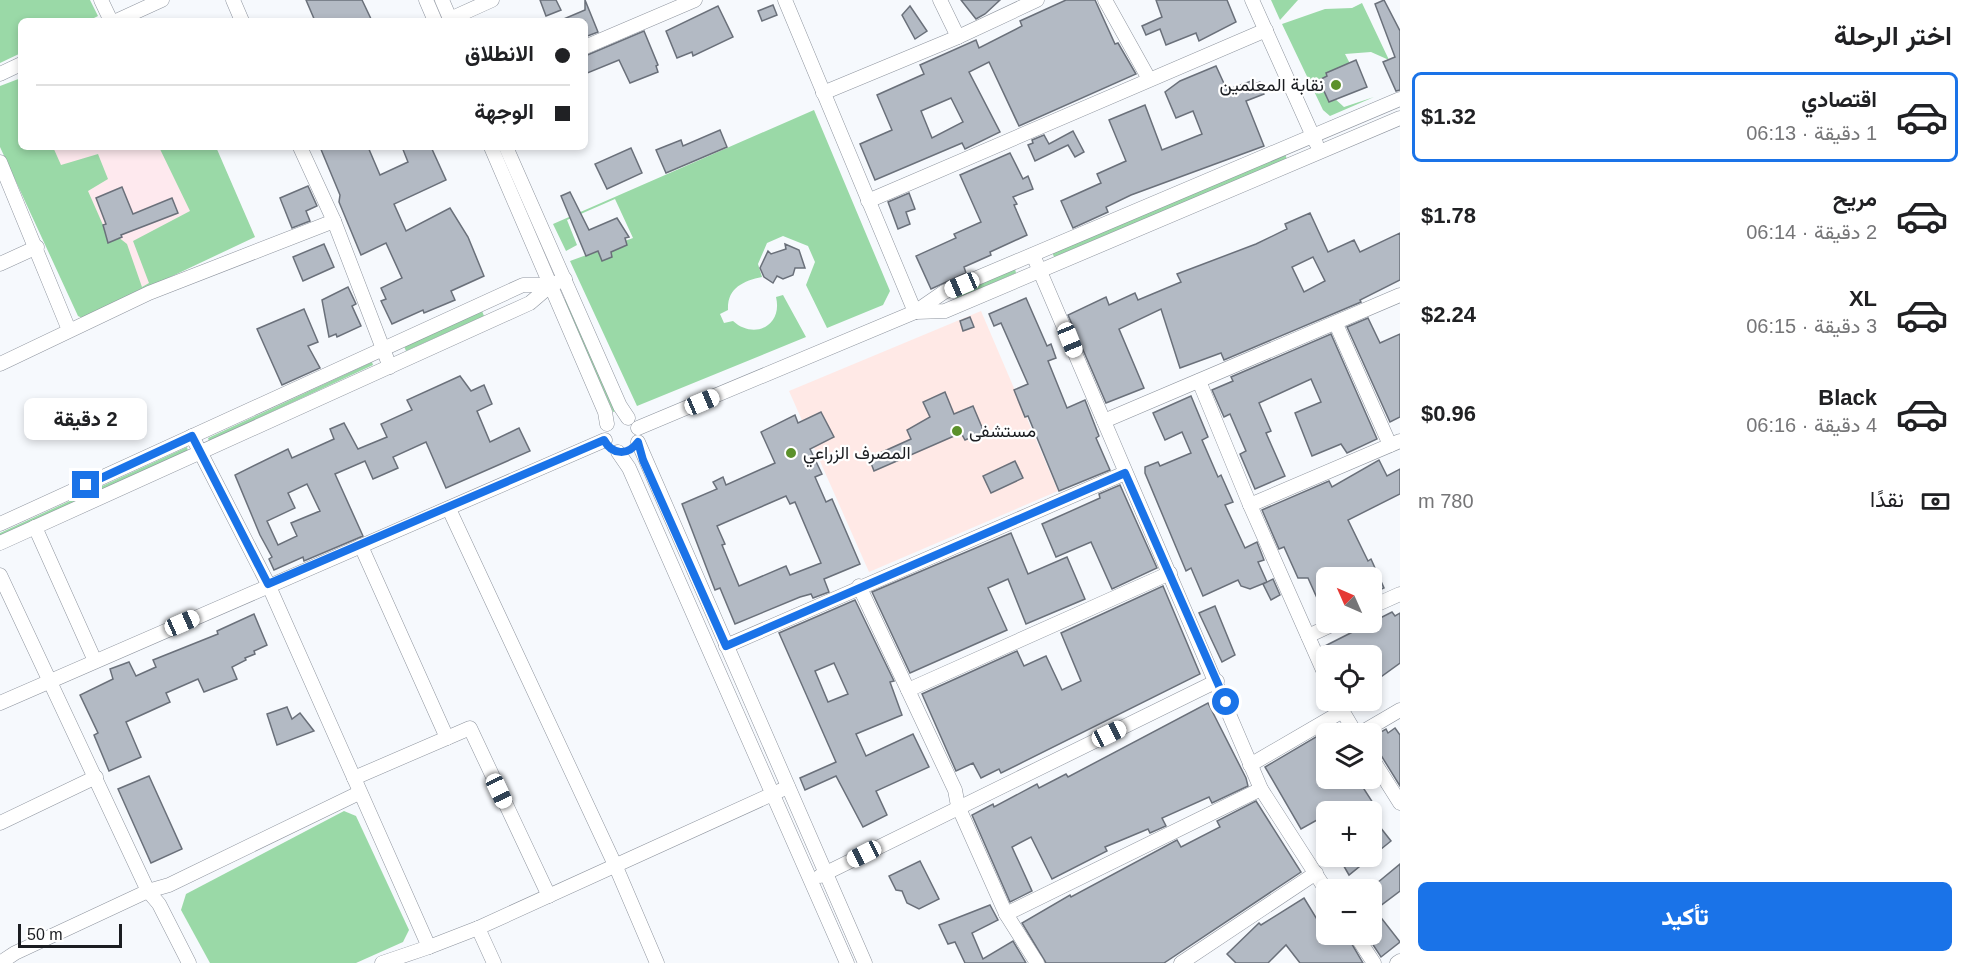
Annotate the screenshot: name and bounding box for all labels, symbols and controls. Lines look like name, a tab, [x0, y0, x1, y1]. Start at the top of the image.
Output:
text: اختر الرحلة	[1834, 21, 1952, 51]
text: الانطلاق	[465, 41, 534, 66]
place label: نقابة المعلمين	[1219, 75, 1324, 96]
marker: نقابة المعلمين	[1329, 78, 1343, 92]
text: اقتصادي	[1801, 87, 1877, 112]
icon: car	[1895, 90, 1949, 144]
text: الوجهة	[474, 99, 534, 124]
text: $1.32	[1421, 104, 1476, 129]
text: 1 دقيقة · 06:13	[1746, 122, 1877, 144]
text: مريح	[1833, 186, 1877, 211]
icon: car	[1895, 189, 1949, 243]
text: $1.78	[1421, 203, 1476, 228]
text: 2 دقيقة · 06:14	[1746, 221, 1877, 243]
car	[942, 270, 982, 300]
text: XL	[1849, 286, 1877, 311]
icon: car	[1895, 288, 1949, 342]
text: $2.24	[1421, 302, 1476, 327]
text: 3 دقيقة · 06:15	[1746, 315, 1877, 337]
car	[1055, 320, 1085, 360]
text: Black	[1818, 385, 1877, 410]
car	[682, 387, 722, 417]
icon: car	[1895, 387, 1949, 441]
callout: 2 دقيقة	[25, 398, 148, 440]
text: $0.96	[1421, 401, 1476, 426]
text: 2 دقيقة	[53, 408, 118, 430]
text: 4 دقيقة · 06:16	[1746, 414, 1877, 436]
place label: مستشفى	[969, 421, 1036, 442]
marker: مستشفى	[950, 424, 964, 438]
place label: المصرف الزراعي	[803, 443, 911, 468]
marker: المصرف الزراعي	[784, 446, 798, 460]
route end	[72, 471, 99, 498]
icon: cash	[1919, 485, 1952, 518]
text: نقدًا	[1870, 487, 1904, 512]
text: 780 m	[1418, 490, 1474, 512]
north arrow	[1316, 567, 1382, 633]
map controls	[1316, 567, 1382, 945]
car	[162, 607, 202, 639]
button: locate	[1316, 645, 1382, 711]
route start	[1212, 688, 1239, 715]
car	[1089, 718, 1129, 750]
button: layers	[1316, 723, 1382, 789]
car	[483, 771, 515, 811]
button: +	[1316, 801, 1382, 867]
car	[844, 838, 884, 870]
button: −	[1316, 879, 1382, 945]
button: تأكيد	[1418, 882, 1952, 951]
scale bar	[18, 921, 122, 948]
text: 50 m	[27, 926, 63, 943]

